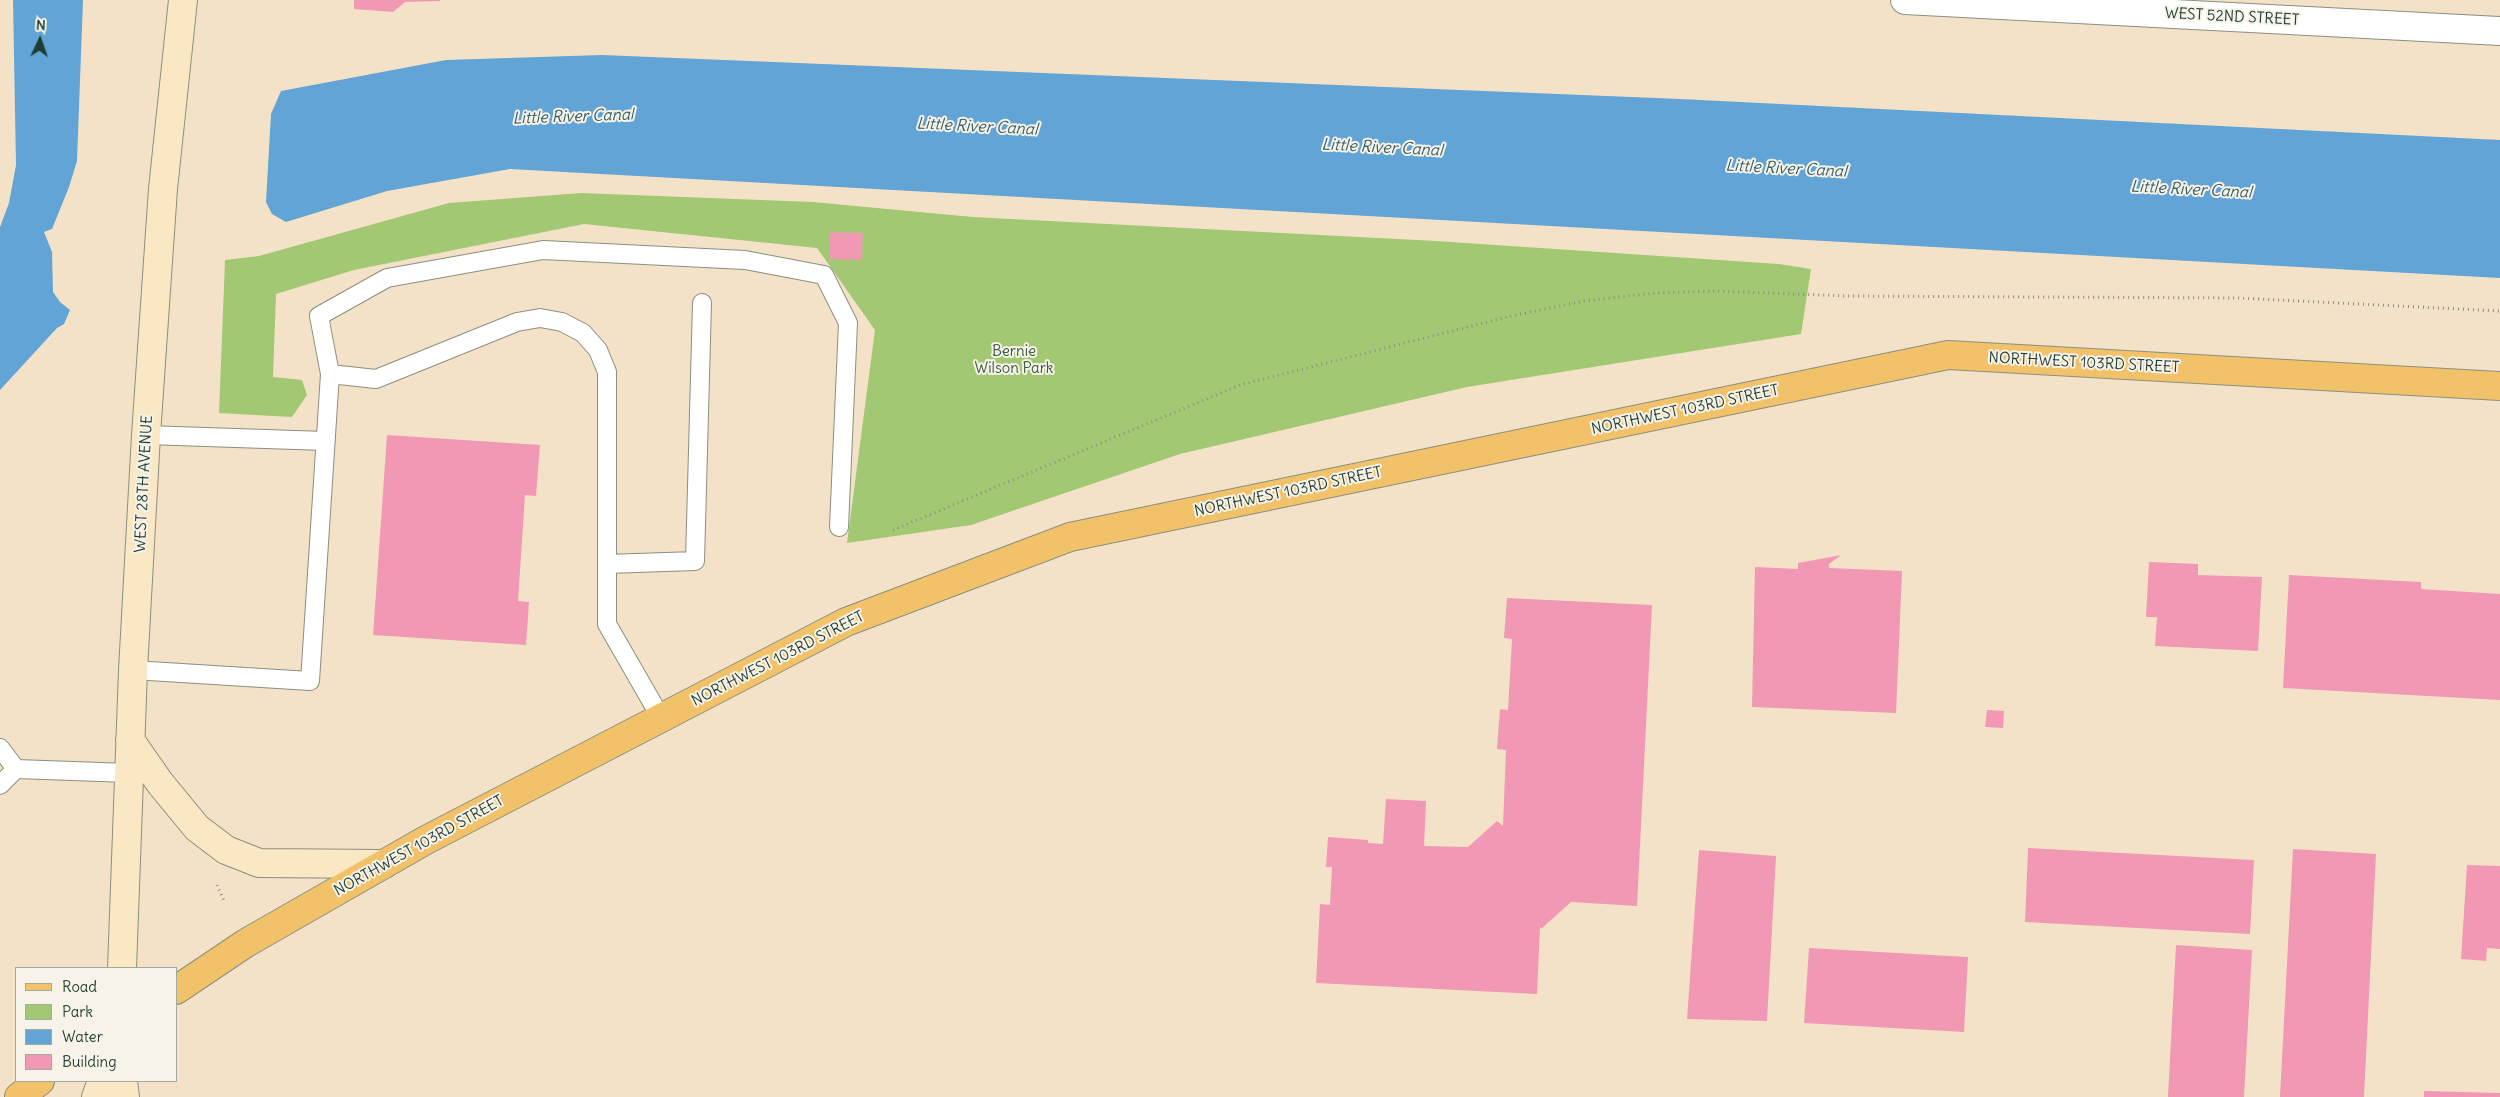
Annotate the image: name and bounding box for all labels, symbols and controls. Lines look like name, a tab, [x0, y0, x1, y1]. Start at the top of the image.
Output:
street label: WEST 52ND STREET	[2164, 4, 2300, 30]
north arrow	[15, 15, 65, 65]
text: N	[35, 16, 46, 34]
water label: Little River Canal	[512, 105, 634, 129]
water label: Little River Canal	[916, 114, 1038, 140]
water label: Little River Canal	[1321, 135, 1443, 161]
water label: Little River Canal	[1725, 156, 1847, 182]
water label: Little River Canal	[2130, 177, 2252, 203]
park label: Bernie Wilson Park	[975, 343, 1053, 378]
street label: NORTHWEST 103RD STREET	[1988, 349, 2180, 377]
street label: NORTHWEST 103RD STREET	[1590, 381, 1780, 439]
street label: WEST 28TH AVENUE	[131, 415, 157, 553]
street label: NORTHWEST 103RD STREET	[1193, 463, 1383, 521]
street label: NORTHWEST 103RD STREET	[689, 608, 867, 710]
street label: NORTHWEST 103RD STREET	[331, 792, 507, 900]
legend	[15, 967, 178, 1082]
text: Road	[62, 977, 97, 996]
text: Park	[62, 1002, 93, 1021]
text: Water	[62, 1027, 103, 1046]
text: Building	[62, 1052, 117, 1071]

